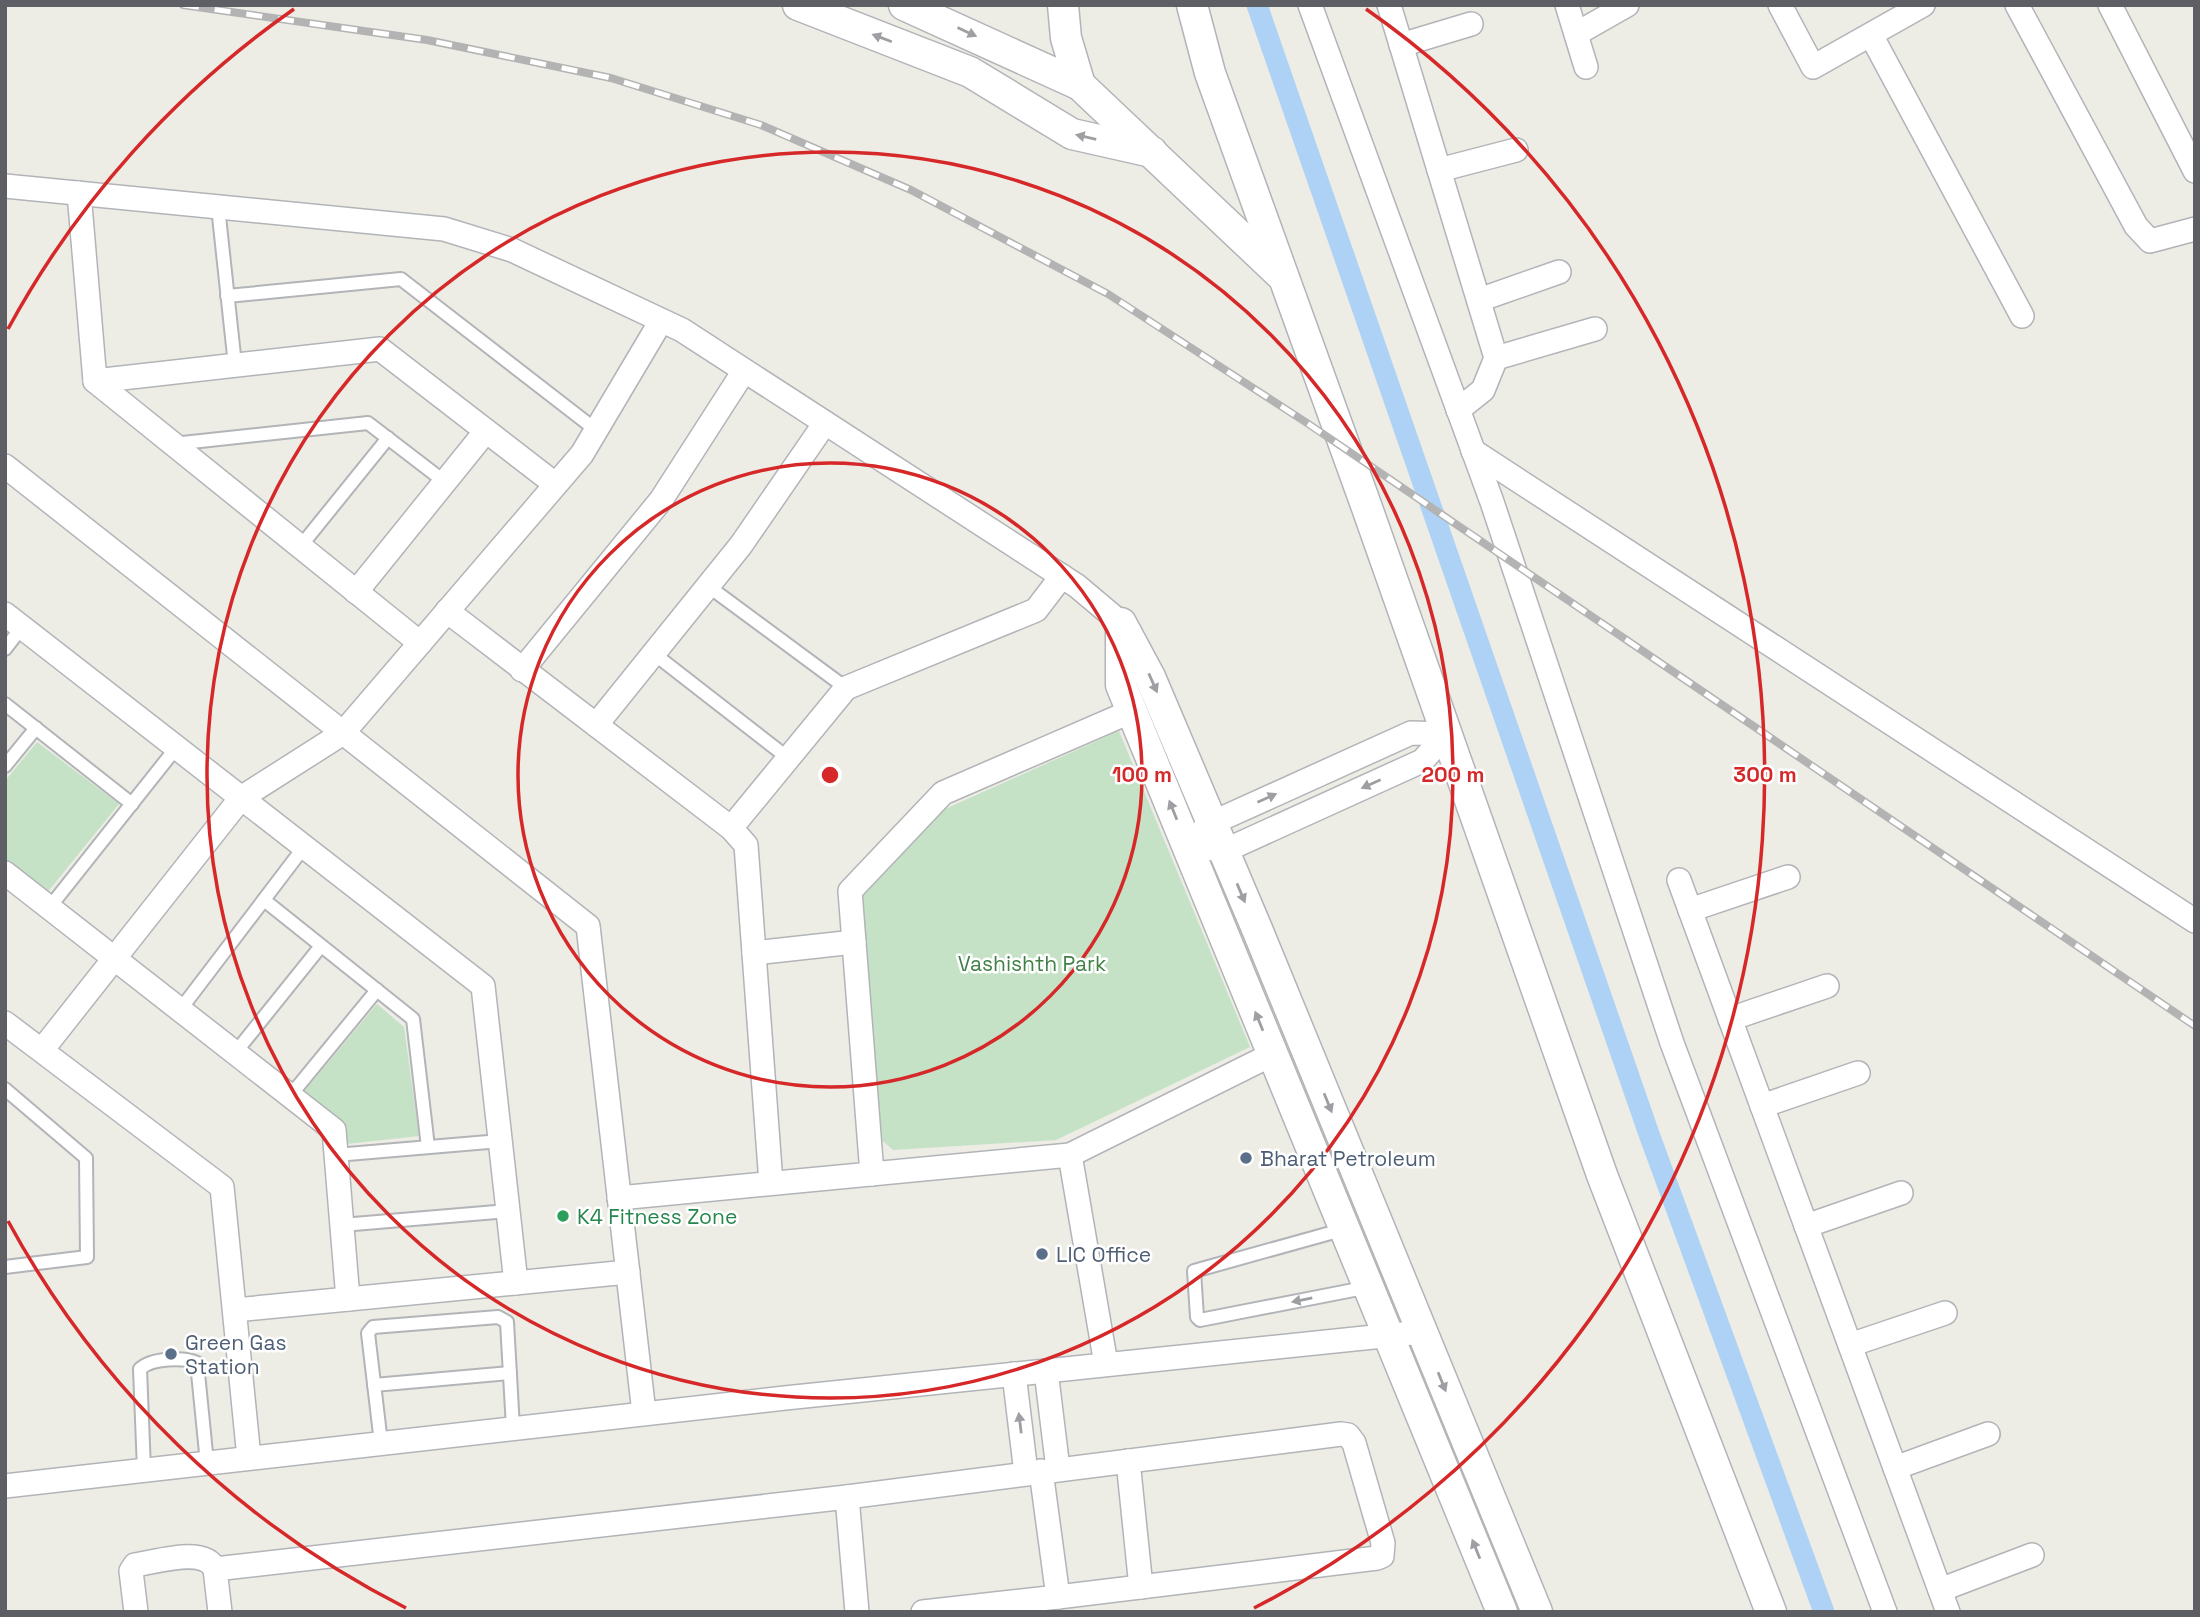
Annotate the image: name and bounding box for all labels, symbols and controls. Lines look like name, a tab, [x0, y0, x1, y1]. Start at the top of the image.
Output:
one-way arrow	[957, 26, 977, 38]
one-way arrow	[872, 32, 893, 43]
one-way arrow	[1074, 131, 1096, 142]
one-way arrow	[1148, 673, 1159, 694]
text: 100 m	[1112, 761, 1172, 788]
text: 200 m	[1422, 761, 1484, 788]
text: 300 m	[1733, 761, 1797, 788]
centre of rings	[818, 763, 842, 787]
one-way arrow	[1360, 779, 1381, 790]
one-way arrow	[1256, 792, 1277, 803]
one-way arrow	[1167, 800, 1178, 821]
one-way arrow	[1236, 883, 1247, 904]
park label: Vashishth Park	[958, 950, 1106, 977]
one-way arrow	[1253, 1011, 1265, 1031]
one-way arrow	[1323, 1093, 1334, 1114]
place label: Bharat Petroleum	[1260, 1145, 1436, 1172]
marker: Bharat Petroleum	[1238, 1150, 1254, 1166]
place label: K4 Fitness Zone	[577, 1203, 737, 1230]
marker: K4 Fitness Zone	[555, 1208, 571, 1224]
place label: LIC Office	[1056, 1241, 1151, 1268]
marker: LIC Office	[1034, 1246, 1050, 1262]
one-way arrow	[1291, 1295, 1313, 1306]
place label: Green Gas Station	[185, 1329, 286, 1380]
marker: Green Gas Station	[163, 1346, 179, 1362]
one-way arrow	[1436, 1372, 1448, 1392]
one-way arrow	[1015, 1412, 1026, 1434]
one-way arrow	[1471, 1538, 1482, 1559]

